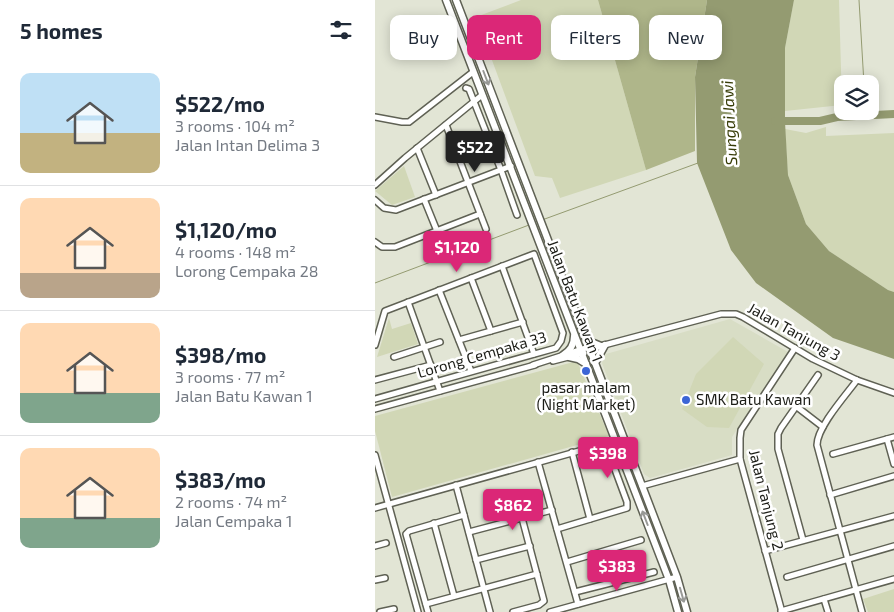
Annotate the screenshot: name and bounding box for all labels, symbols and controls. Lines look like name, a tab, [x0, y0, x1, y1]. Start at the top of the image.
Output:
chip: Buy	[390, 15, 457, 60]
chip: Rent	[467, 15, 541, 60]
chip: Filters	[551, 15, 639, 60]
chip: New	[649, 15, 722, 60]
icon: filters	[327, 16, 355, 44]
text: 5 homes	[20, 18, 103, 43]
one-way arrow	[482, 70, 491, 85]
map controls	[834, 75, 879, 120]
button: layers	[834, 75, 879, 120]
water label: Sungai Jawi	[717, 80, 740, 166]
text: $522/mo	[175, 91, 265, 116]
icon: home	[60, 93, 120, 153]
text: 3 rooms · 104 m²	[175, 116, 295, 135]
pin: $522	[445, 130, 505, 173]
text: Jalan Intan Delima 3	[175, 135, 320, 154]
text: $522	[457, 137, 493, 156]
text: $1,120/mo	[175, 217, 277, 242]
icon: home	[60, 218, 120, 278]
pin: $1,120	[416, 230, 498, 273]
text: $1,120	[434, 237, 480, 256]
street label: Jalan Batu Kawan 1	[544, 237, 607, 364]
text: 4 rooms · 148 m²	[175, 242, 296, 261]
text: Lorong Cempaka 28	[175, 261, 318, 280]
street label: Jalan Tanjung 3	[745, 298, 844, 365]
street label: Lorong Cempaka 33	[415, 327, 548, 381]
text: $398/mo	[175, 342, 266, 367]
icon: home	[60, 343, 120, 403]
marker: pasar malam (Night Market)	[580, 365, 592, 377]
text: 3 rooms · 77 m²	[175, 367, 286, 386]
place label: pasar malam (Night Market)	[537, 378, 635, 413]
text: Jalan Batu Kawan 1	[175, 386, 313, 405]
place label: SMK Batu Kawan	[696, 390, 811, 408]
marker: SMK Batu Kawan	[680, 394, 692, 406]
pin: $398	[578, 436, 638, 479]
text: $398	[589, 443, 627, 462]
street label: Jalan Tanjung 2	[745, 448, 788, 552]
text: $383/mo	[175, 467, 266, 492]
icon: home	[60, 468, 120, 528]
pin: $862	[483, 488, 543, 531]
text: 2 rooms · 74 m²	[175, 492, 287, 511]
text: $862	[494, 495, 532, 514]
text: Jalan Cempaka 1	[175, 511, 292, 530]
one-way arrow	[640, 511, 649, 526]
pin: $383	[587, 550, 647, 592]
text: $383	[598, 556, 636, 575]
one-way arrow	[677, 586, 687, 602]

